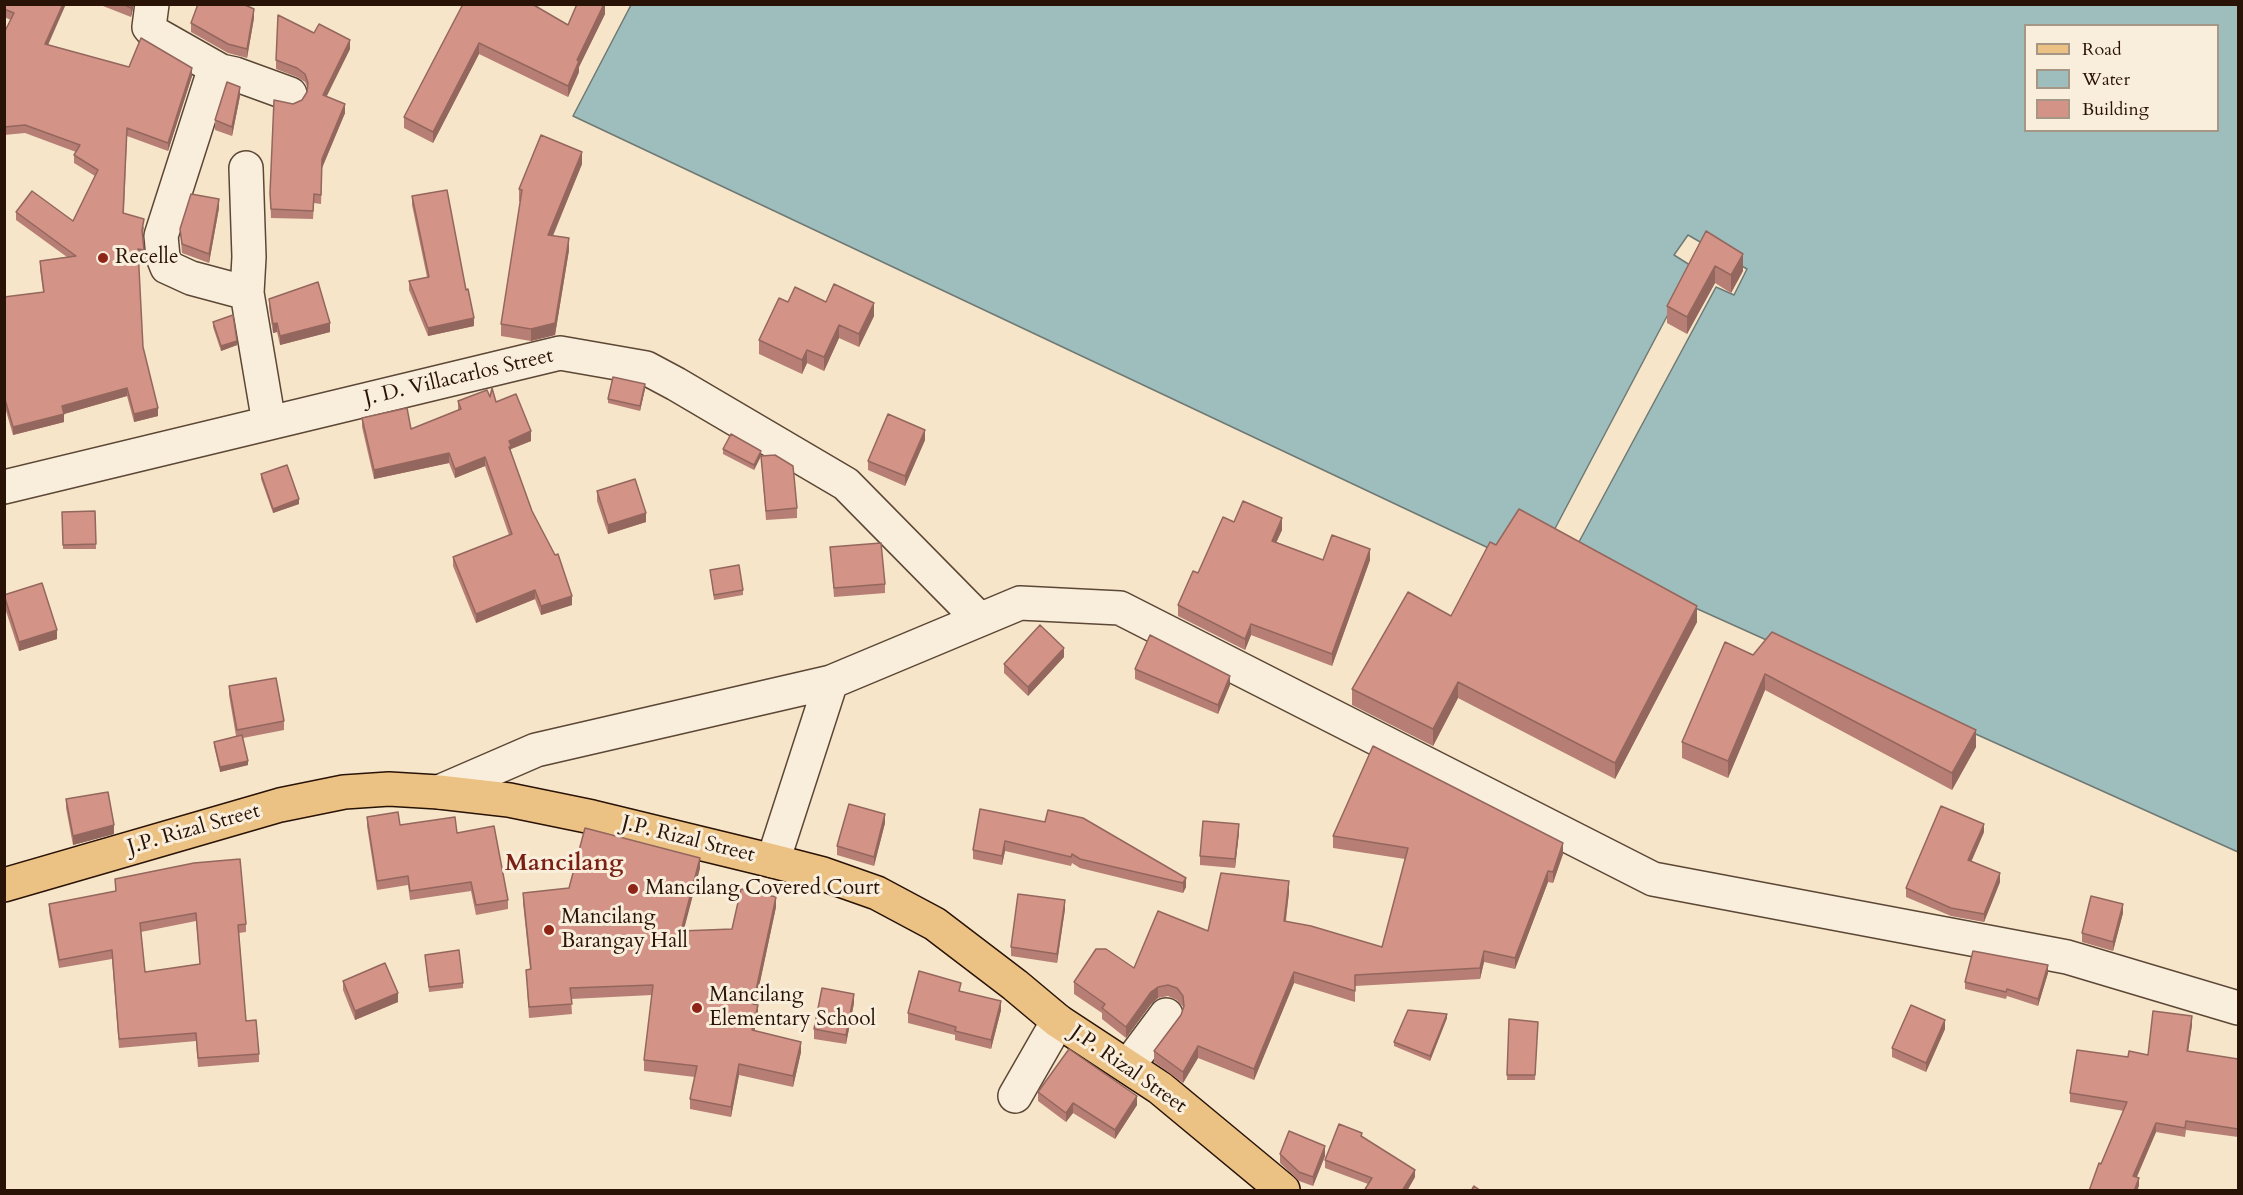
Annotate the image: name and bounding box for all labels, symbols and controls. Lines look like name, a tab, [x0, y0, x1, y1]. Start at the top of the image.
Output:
legend	[2024, 24, 2219, 132]
text: Road	[2082, 37, 2122, 62]
text: Water	[2082, 67, 2130, 92]
text: Building	[2082, 97, 2149, 122]
place label: Recelle	[115, 245, 178, 271]
marker: Recelle	[96, 251, 110, 265]
street label: J. D. Villacarlos Street	[362, 344, 556, 412]
street label: J.P. Rizal Street	[125, 799, 263, 861]
street label: J.P. Rizal Street	[619, 811, 757, 869]
district label: Mancilang	[505, 850, 623, 878]
place label: Mancilang Covered Court	[645, 876, 880, 902]
marker: Mancilang Covered Court	[626, 882, 640, 896]
place label: Mancilang Barangay Hall	[561, 905, 688, 955]
marker: Mancilang Barangay Hall	[542, 923, 556, 937]
place label: Mancilang Elementary School	[709, 983, 876, 1033]
marker: Mancilang Elementary School	[690, 1001, 704, 1015]
street label: J.P. Rizal Street	[1065, 1021, 1191, 1119]

